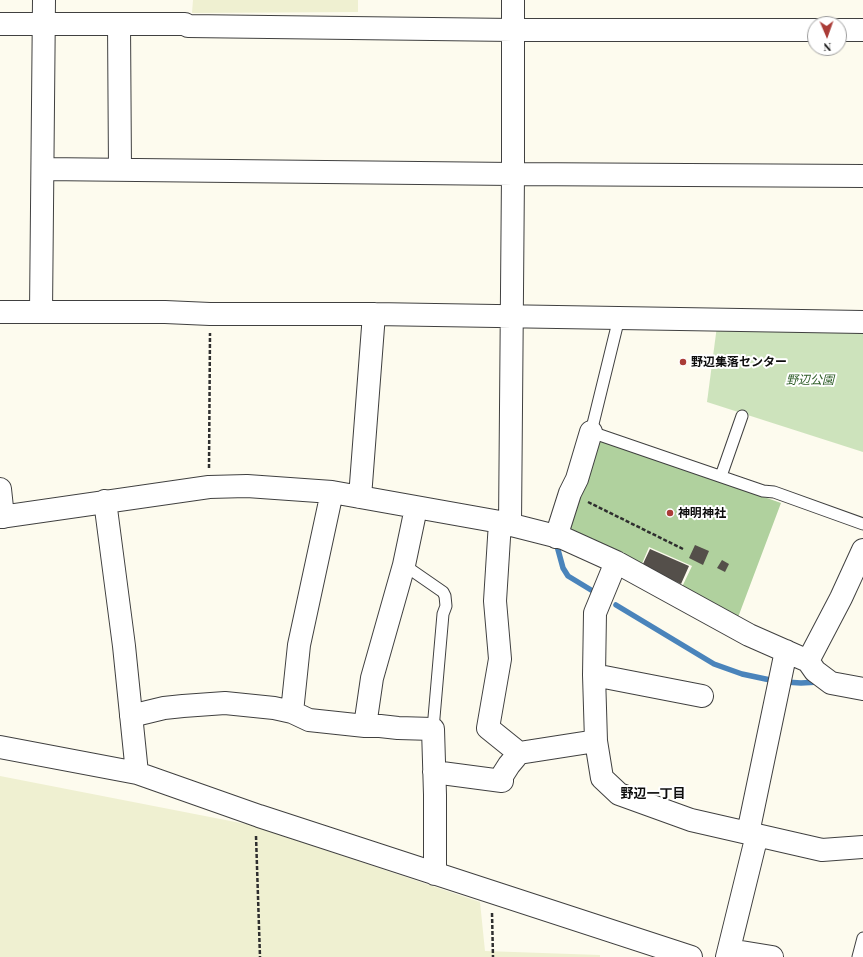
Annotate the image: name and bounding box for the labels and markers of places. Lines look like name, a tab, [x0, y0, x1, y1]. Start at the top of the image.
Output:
place label: 野辺集落センター	[691, 355, 787, 369]
marker: 野辺集落センター	[678, 357, 688, 367]
place label: 神明神社	[678, 506, 726, 520]
marker: 神明神社	[665, 508, 675, 518]

